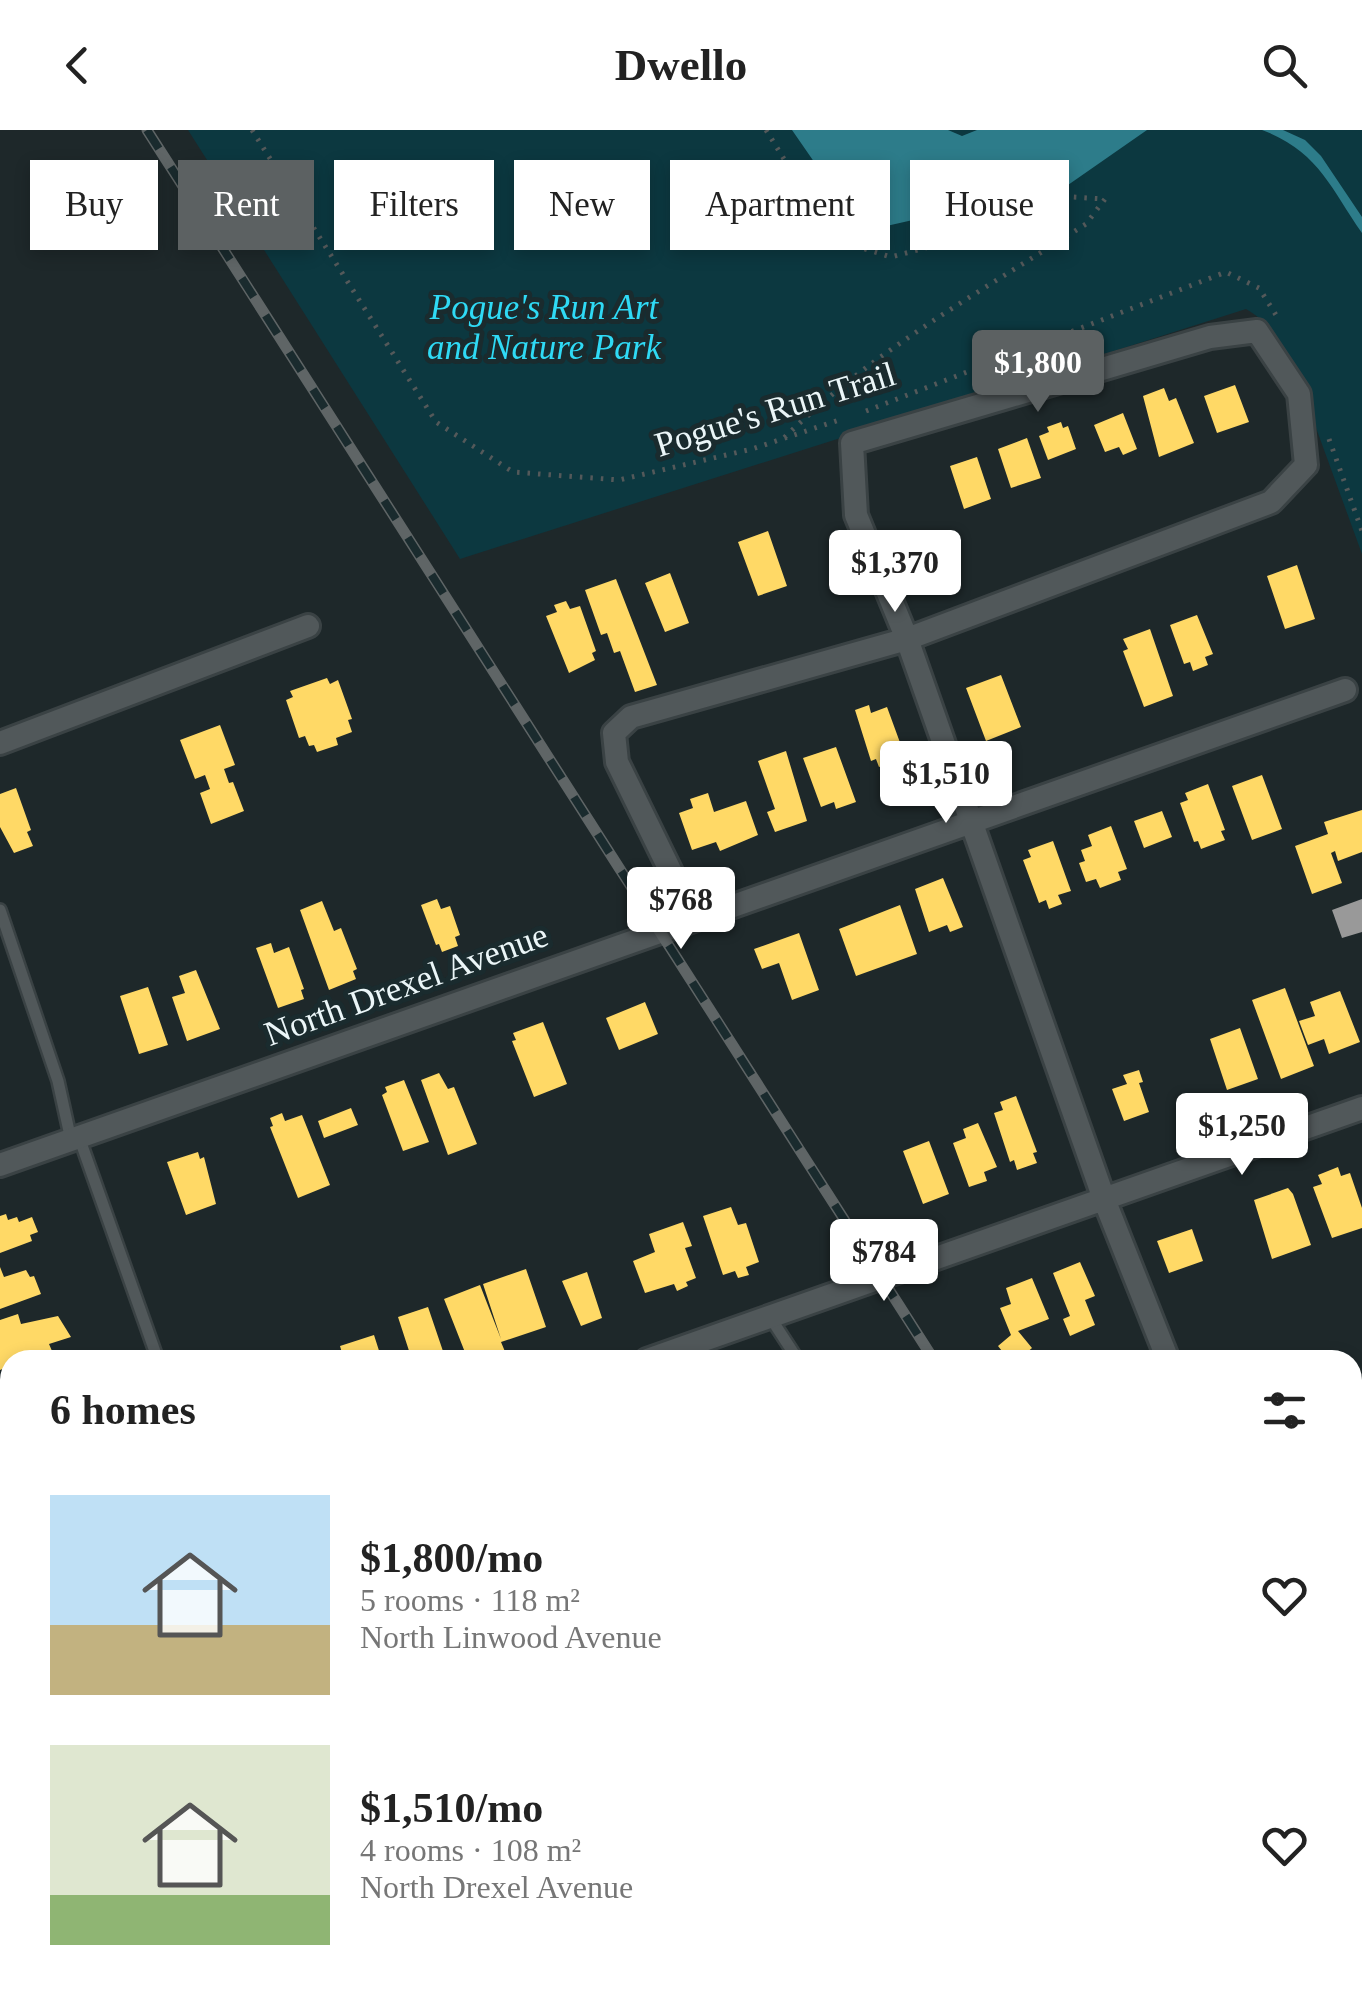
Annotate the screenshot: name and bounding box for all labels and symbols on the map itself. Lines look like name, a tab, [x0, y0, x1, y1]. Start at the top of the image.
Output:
park label: Pogue's Run Art and Nature Park	[427, 288, 662, 367]
pin: $1,800	[957, 330, 1119, 415]
street label: Pogue's Run Trail	[650, 354, 900, 465]
pin: $1,370	[814, 530, 976, 615]
pin: $1,510	[865, 741, 1027, 826]
pin: $768	[622, 867, 740, 952]
street label: North Drexel Avenue	[259, 915, 553, 1054]
pin: $1,250	[1161, 1093, 1323, 1178]
pin: $784	[825, 1219, 943, 1304]

